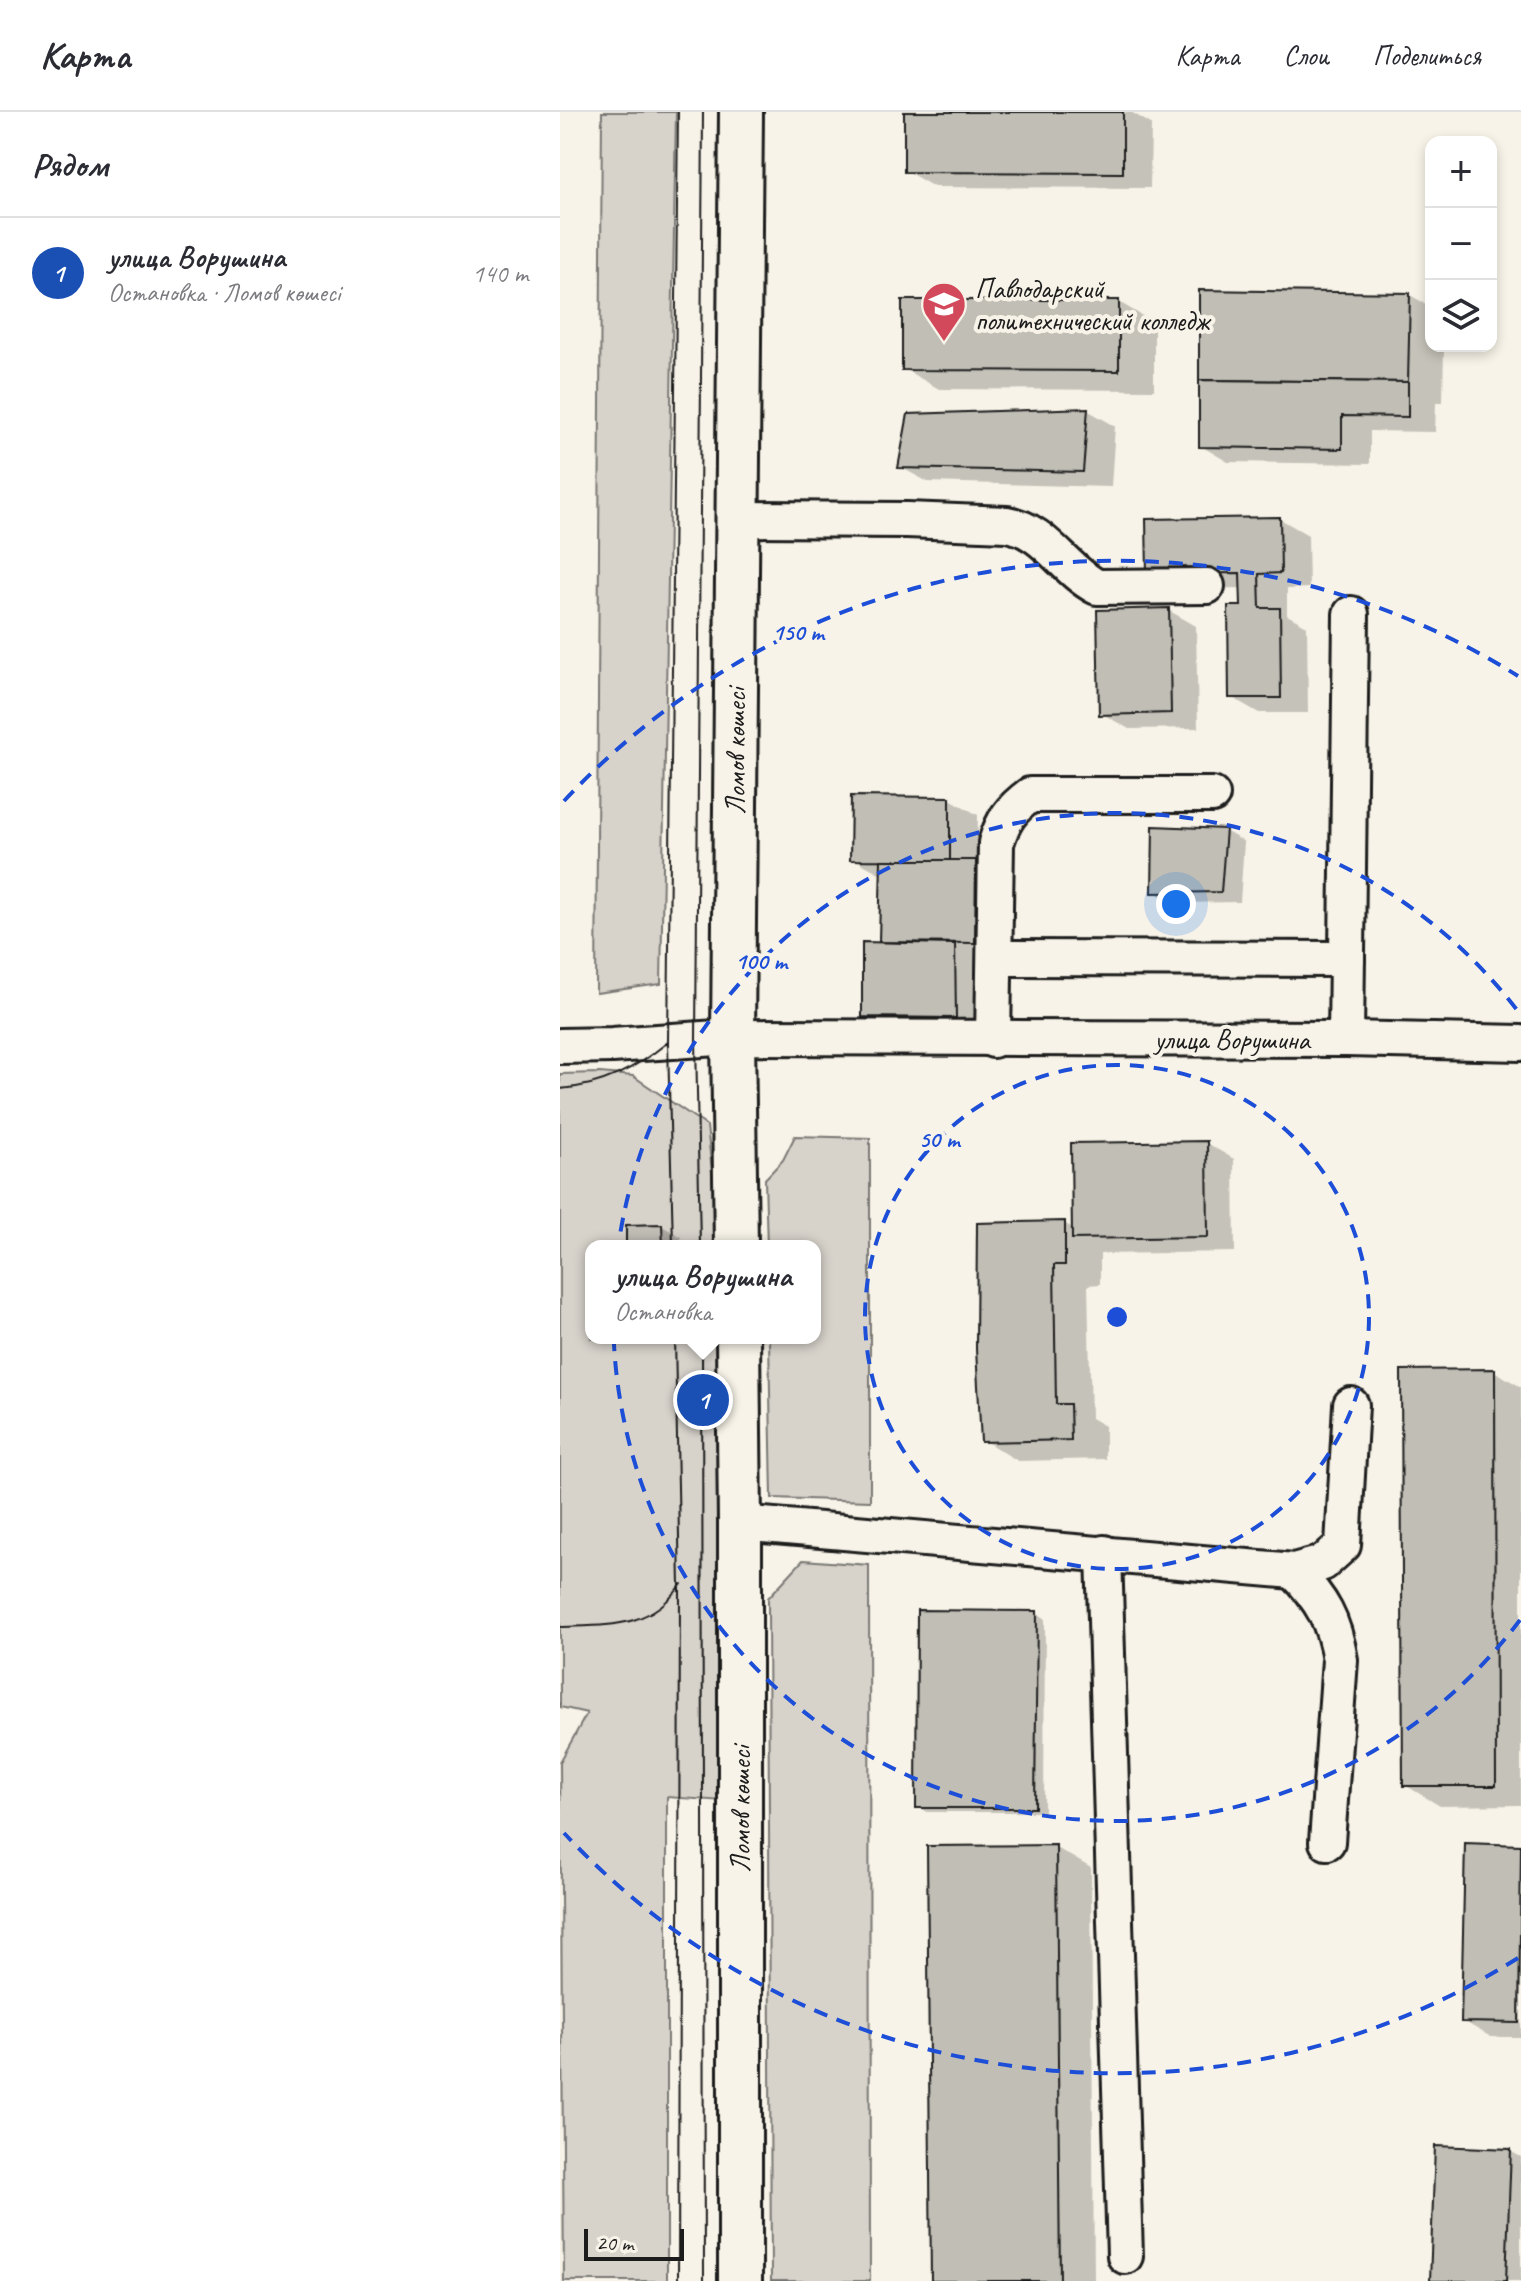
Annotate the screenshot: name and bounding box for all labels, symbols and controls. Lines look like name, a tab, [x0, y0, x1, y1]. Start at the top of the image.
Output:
text: Карта	[40, 32, 130, 79]
text: Карта	[1176, 38, 1240, 73]
text: Слои	[1284, 38, 1329, 73]
text: Поделиться	[1373, 38, 1481, 73]
map controls	[1425, 136, 1497, 352]
button: +	[1425, 136, 1497, 208]
text: Рядом	[32, 143, 108, 186]
button: −	[1425, 208, 1497, 280]
text: улица Ворушина	[108, 238, 285, 276]
text: 1	[52, 257, 64, 290]
text: 140 m	[472, 257, 528, 290]
place label: Павлодарский политехнический колледж	[975, 271, 1212, 338]
text: Остановка · Ломов көшесі	[108, 276, 341, 309]
school or university icon: Павлодарский политехнический колледж	[920, 280, 968, 343]
button: layers	[1425, 280, 1497, 352]
text: 150 m	[772, 617, 826, 647]
street label: Ломов көшесі	[718, 684, 753, 814]
your location	[1156, 884, 1196, 924]
text: 100 m	[735, 946, 789, 976]
street label: улица Ворушина	[1152, 1022, 1311, 1057]
text: 50 m	[919, 1124, 962, 1154]
popup	[585, 1240, 821, 1344]
text: улица Ворушина	[614, 1257, 792, 1295]
text: Остановка	[614, 1295, 712, 1328]
centre of rings	[1103, 1303, 1131, 1331]
pin: 1	[677, 1370, 729, 1430]
street label: Ломов көшесі	[723, 1742, 758, 1872]
scale bar	[584, 2225, 684, 2261]
text: 20 m	[596, 2229, 633, 2257]

